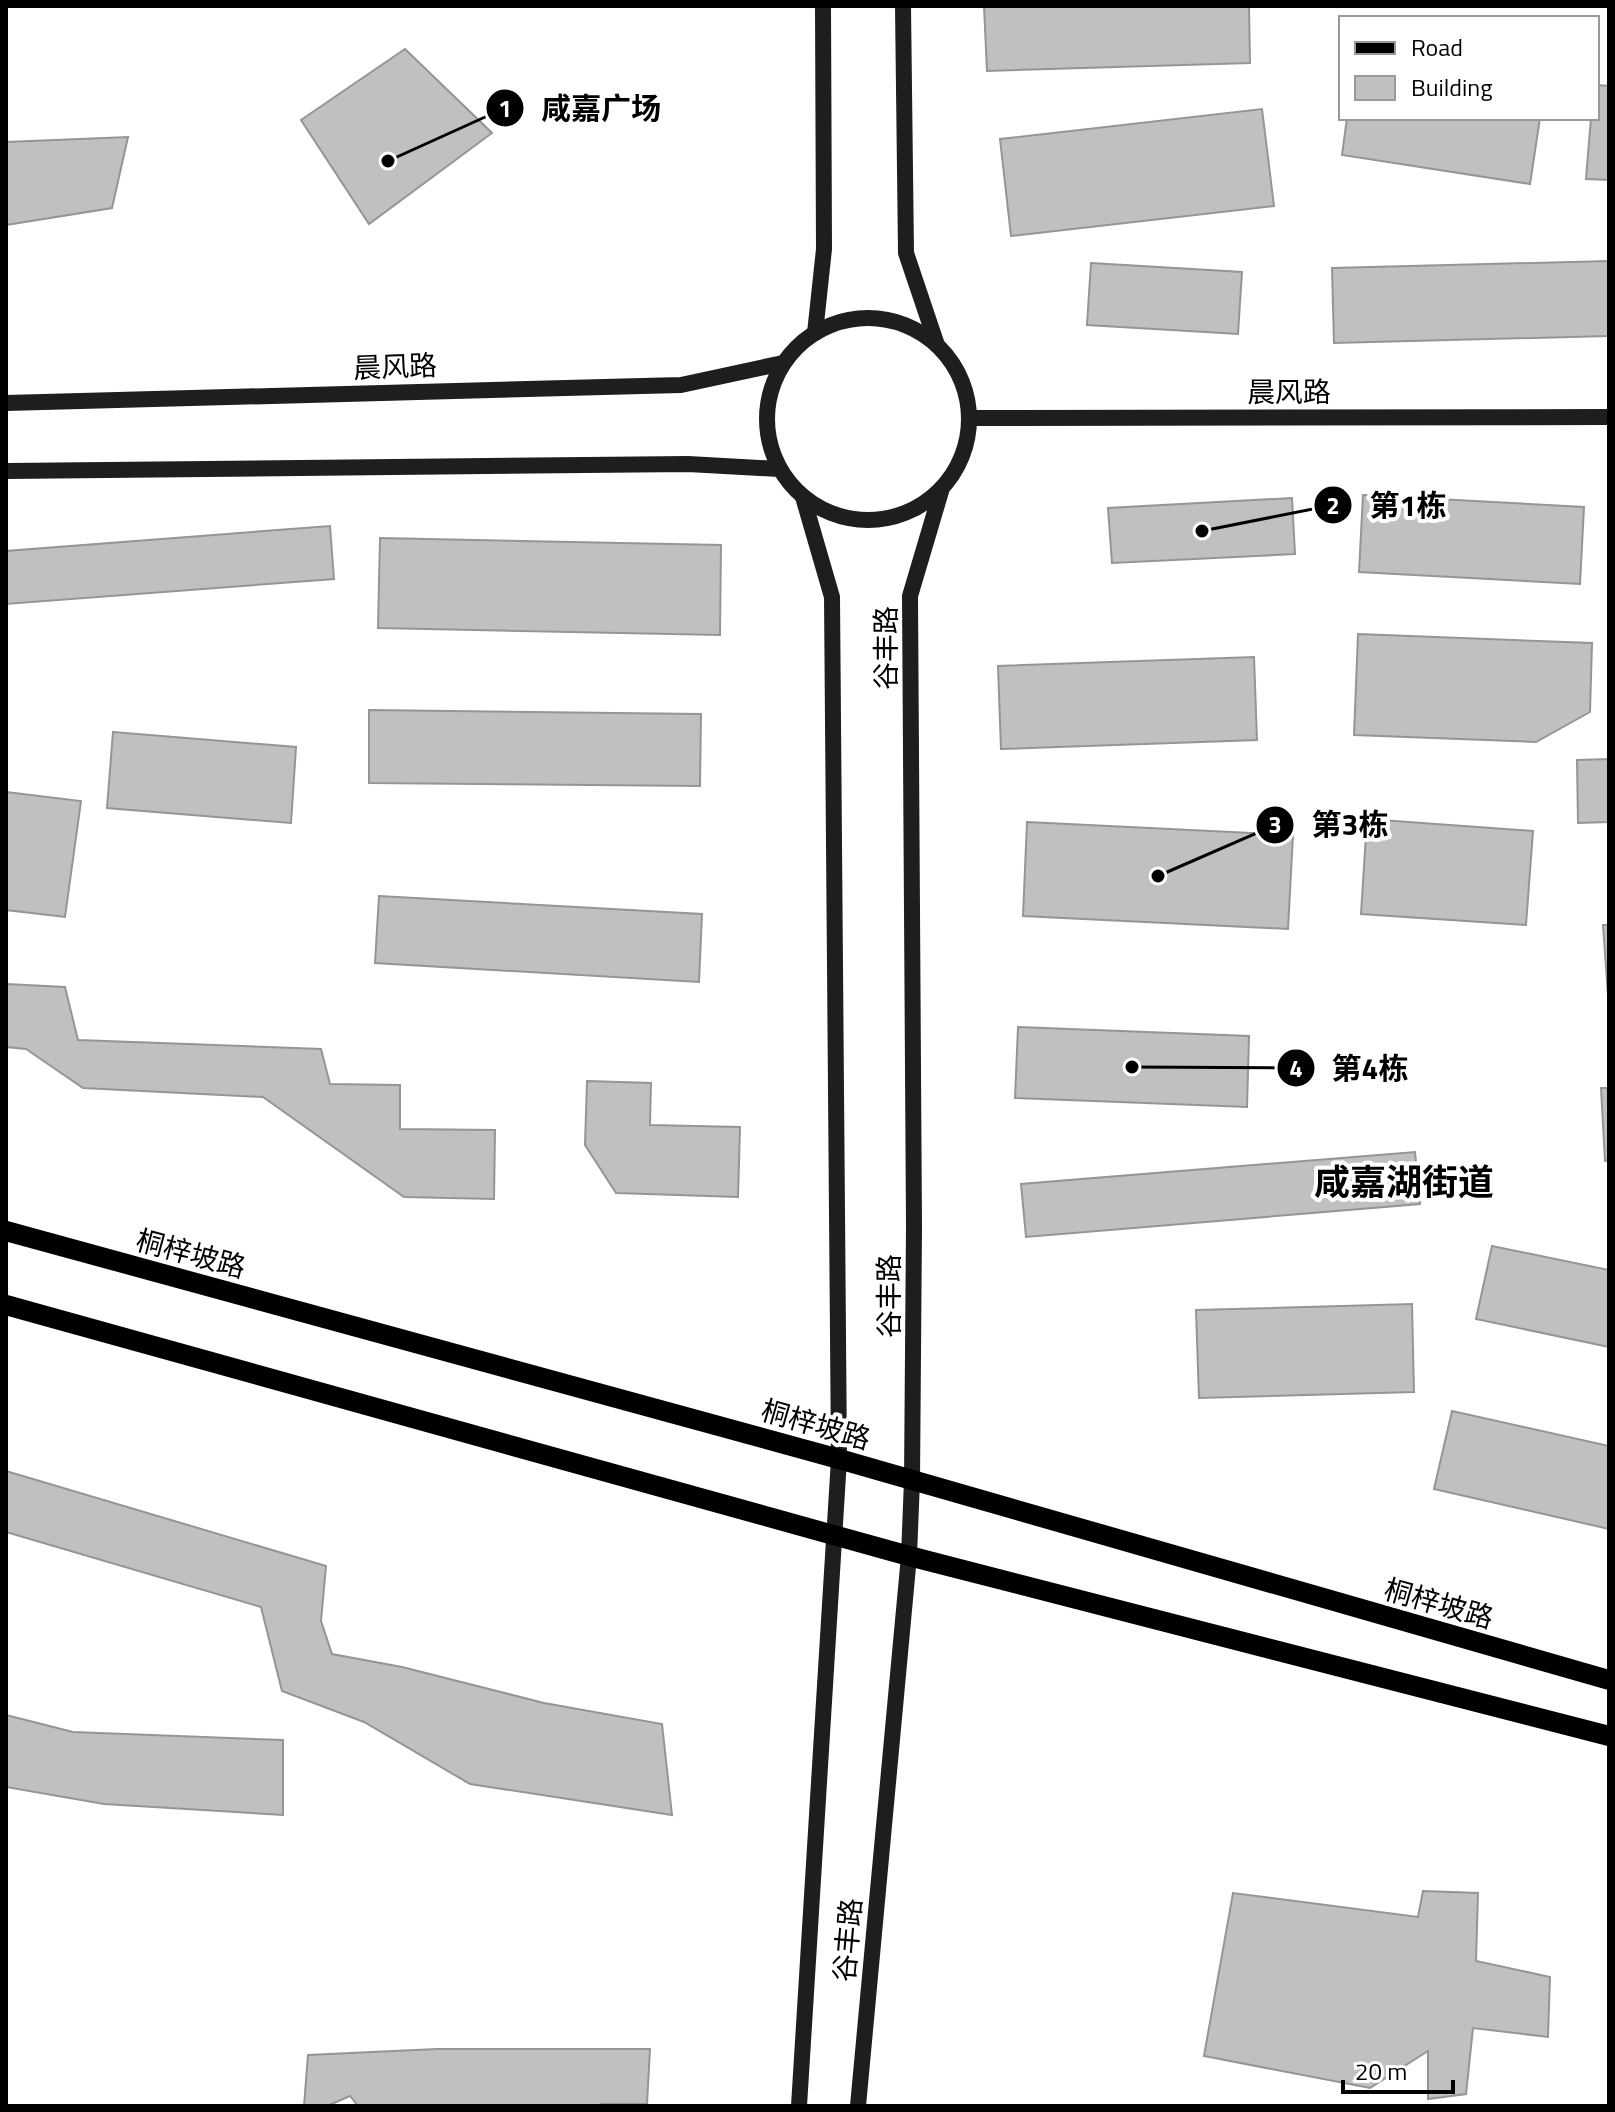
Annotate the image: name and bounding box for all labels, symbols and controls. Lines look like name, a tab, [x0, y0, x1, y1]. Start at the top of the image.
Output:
legend	[1339, 16, 1599, 120]
text: Road	[1411, 29, 1463, 65]
text: Building	[1411, 69, 1493, 105]
callout: 咸嘉广场	[485, 81, 677, 135]
text: 咸嘉广场	[541, 85, 661, 131]
text: 1	[498, 90, 512, 126]
street label: 晨风路	[352, 343, 438, 389]
street label: 晨风路	[1247, 370, 1331, 413]
callout: 第1栋	[1313, 478, 1462, 532]
text: 第1栋	[1370, 482, 1446, 528]
text: 2	[1326, 487, 1340, 523]
street label: 谷丰路	[864, 606, 907, 690]
callout: 第3栋	[1255, 798, 1404, 852]
text: 第3栋	[1312, 801, 1388, 847]
text: 3	[1268, 806, 1282, 842]
callout: 第4栋	[1276, 1041, 1425, 1095]
text: 第4栋	[1332, 1045, 1408, 1091]
text: 4	[1289, 1050, 1303, 1086]
district label: 咸嘉湖街道	[1314, 1154, 1494, 1209]
street label: 桐梓坡路	[131, 1218, 251, 1288]
street label: 谷丰路	[867, 1254, 910, 1338]
street label: 桐梓坡路	[756, 1388, 876, 1460]
street label: 桐梓坡路	[1379, 1567, 1499, 1639]
street label: 谷丰路	[822, 1896, 872, 1984]
scale bar	[1343, 2044, 1453, 2094]
text: 20 m	[1355, 2053, 1407, 2089]

